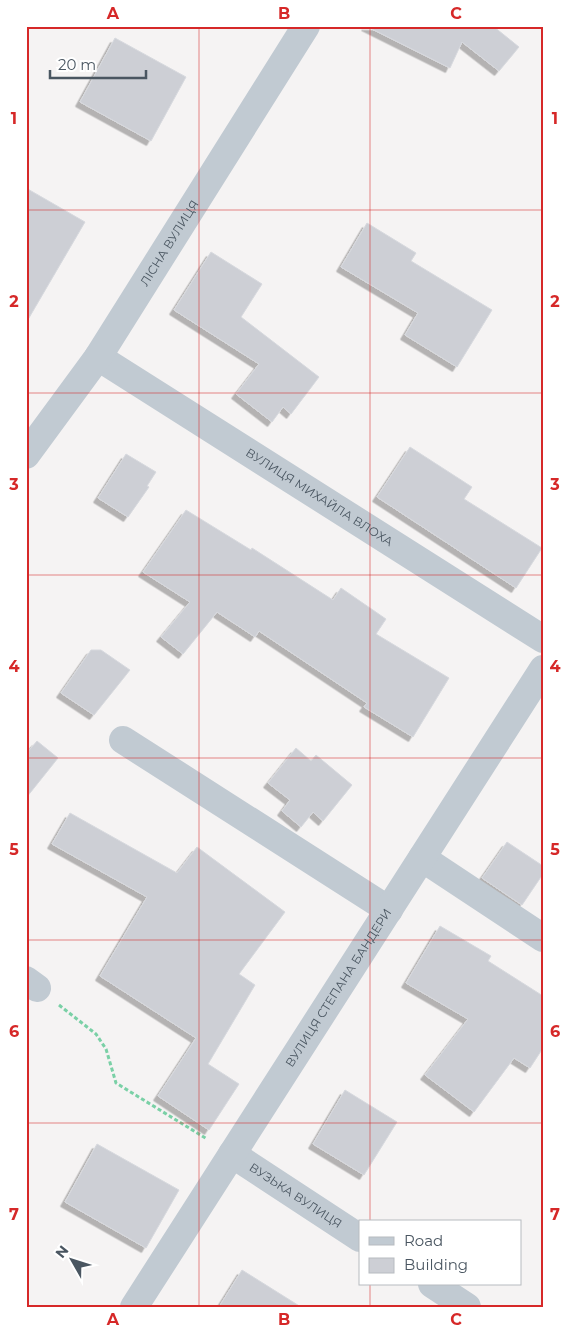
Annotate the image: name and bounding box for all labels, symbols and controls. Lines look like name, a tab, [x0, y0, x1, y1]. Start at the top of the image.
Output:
text: A	[106, 4, 120, 23]
text: B	[278, 4, 290, 23]
text: C	[450, 4, 462, 23]
scale bar	[50, 48, 146, 80]
text: 20 m	[58, 55, 96, 74]
text: 1	[11, 109, 17, 128]
text: 1	[552, 109, 558, 128]
street label: ЛІСНА ВУЛИЦЯ	[137, 197, 202, 289]
text: 2	[9, 292, 19, 311]
text: 2	[550, 292, 560, 311]
street label: ВУЛИЦЯ МИХАЙЛА ВЛОХА	[243, 445, 396, 549]
text: 3	[8, 475, 19, 494]
text: 3	[549, 475, 560, 494]
text: 4	[8, 657, 20, 676]
text: 4	[549, 657, 561, 676]
text: 5	[9, 840, 19, 859]
text: 5	[550, 840, 560, 859]
street label: ВУЛИЦЯ СТЕПАНА БАНДЕРИ	[282, 906, 394, 1070]
text: 6	[9, 1022, 19, 1041]
text: 6	[550, 1022, 560, 1041]
street label: ВУЗЬКА ВУЛИЦЯ	[247, 1159, 345, 1231]
text: 7	[9, 1205, 19, 1224]
text: 7	[550, 1205, 560, 1224]
legend	[359, 1220, 522, 1286]
text: Road	[404, 1231, 443, 1250]
north arrow	[48, 1236, 98, 1286]
text: N	[51, 1242, 72, 1262]
text: Building	[404, 1255, 468, 1274]
text: A	[106, 1310, 120, 1329]
text: B	[278, 1310, 290, 1329]
text: C	[450, 1310, 462, 1329]

